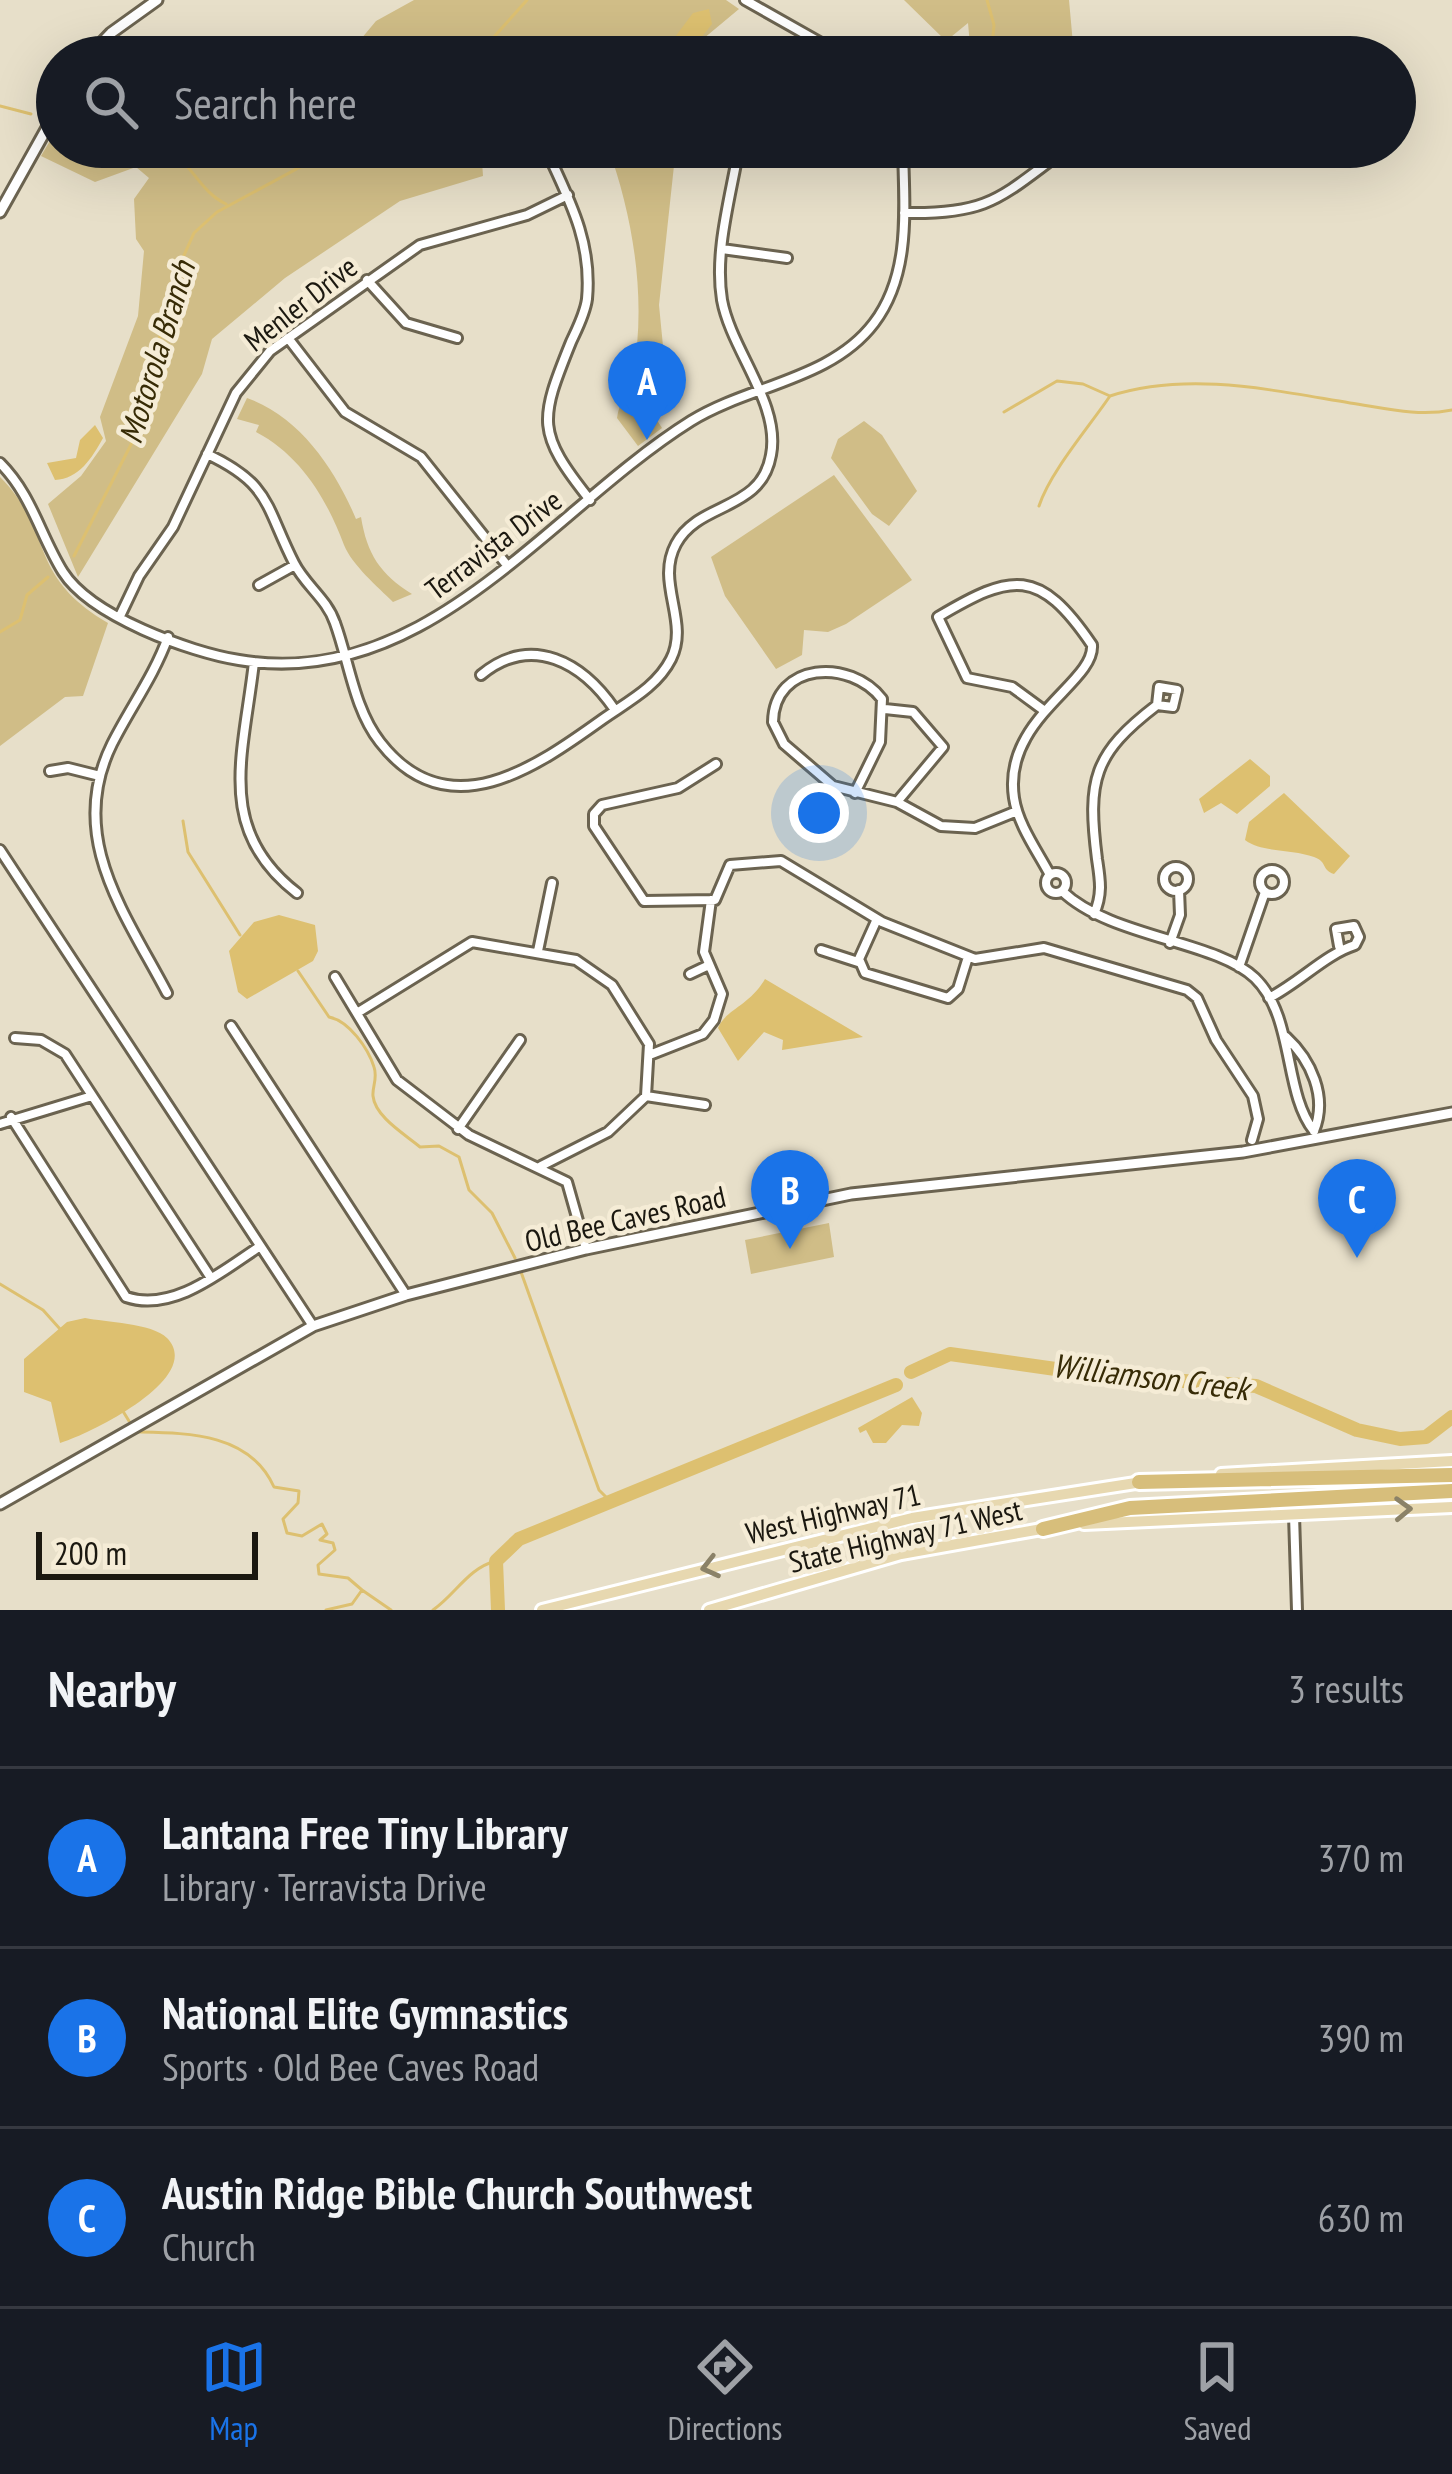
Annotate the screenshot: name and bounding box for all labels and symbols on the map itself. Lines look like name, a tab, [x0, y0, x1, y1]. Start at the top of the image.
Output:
street label: Menler Drive	[236, 247, 364, 359]
water label: Motorola Branch	[108, 254, 204, 448]
pin: A	[608, 341, 686, 440]
street label: Terravista Drive	[417, 480, 569, 608]
your location	[789, 783, 849, 843]
pin: B	[751, 1150, 829, 1249]
pin: C	[1318, 1159, 1396, 1258]
street label: Old Bee Caves Road	[521, 1176, 729, 1260]
water label: Williamson Creek	[1051, 1343, 1256, 1410]
street label: West Highway 71	[742, 1474, 924, 1552]
street label: State Highway 71 West	[785, 1489, 1026, 1581]
one-way arrow	[1394, 1496, 1413, 1522]
scale bar	[36, 1526, 258, 1579]
one-way arrow	[700, 1553, 721, 1578]

